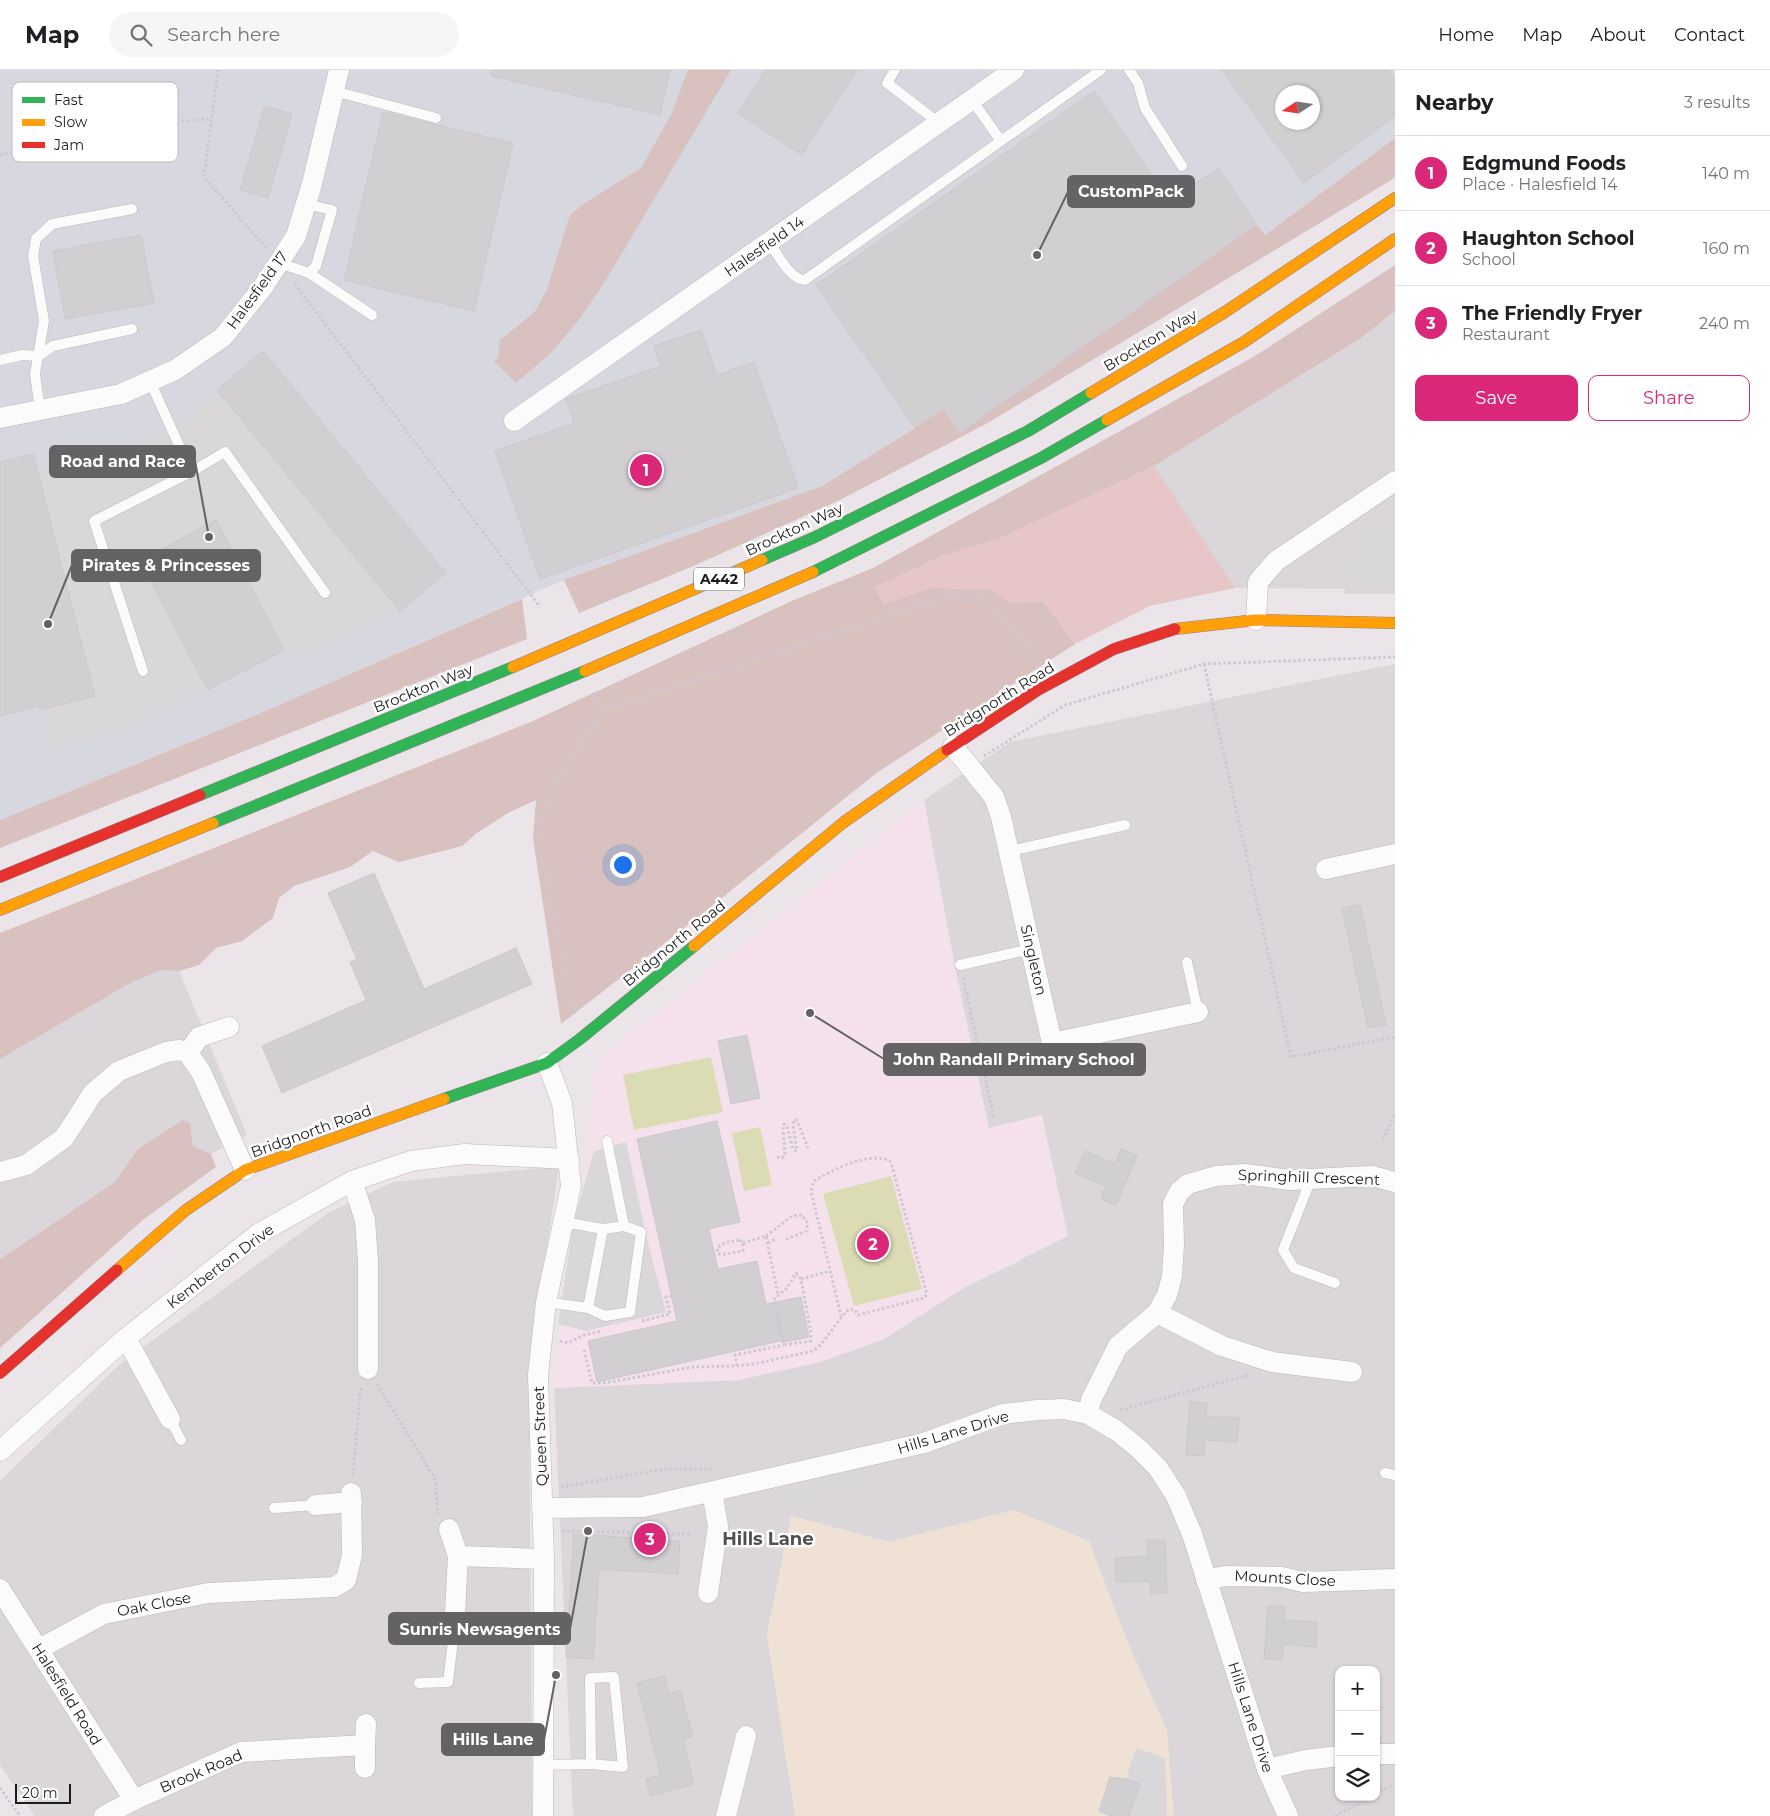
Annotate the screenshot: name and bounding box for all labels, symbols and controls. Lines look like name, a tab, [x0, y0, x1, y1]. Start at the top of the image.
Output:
search box	[109, 12, 459, 57]
text: Map	[25, 20, 79, 49]
icon: search	[127, 21, 155, 49]
text: Search here	[167, 23, 280, 46]
text: Home	[1438, 24, 1494, 46]
text: Map	[1522, 24, 1562, 46]
text: About	[1590, 24, 1646, 46]
text: Contact	[1674, 24, 1745, 46]
legend	[12, 82, 178, 162]
north arrow	[1275, 85, 1320, 130]
text: Nearby	[1415, 90, 1494, 115]
text: Fast	[54, 91, 84, 109]
text: 3 results	[1684, 93, 1750, 112]
text: Slow	[54, 113, 88, 131]
text: Jam	[53, 136, 84, 154]
text: Edgmund Foods	[1462, 152, 1626, 175]
text: 1	[1428, 164, 1434, 183]
text: 140 m	[1702, 164, 1750, 183]
text: Place · Halesfield 14	[1462, 175, 1618, 194]
callout: CustomPack	[1068, 176, 1194, 207]
text: CustomPack	[1078, 182, 1185, 201]
street label: Halesfield 14	[720, 211, 808, 280]
text: Haughton School	[1462, 227, 1635, 250]
text: 2	[1426, 239, 1436, 258]
text: 160 m	[1703, 239, 1750, 258]
street label: Halesfield 17	[222, 247, 292, 333]
text: School	[1462, 250, 1516, 269]
text: The Friendly Fryer	[1462, 302, 1642, 325]
street label: Brockton Way	[1100, 304, 1201, 375]
text: 3	[1426, 314, 1436, 333]
text: 240 m	[1699, 314, 1750, 333]
text: Restaurant	[1462, 325, 1550, 344]
button: Save	[1415, 375, 1578, 421]
button: Share	[1588, 375, 1750, 421]
callout: Road and Race	[50, 446, 195, 477]
pin: 1	[630, 451, 662, 489]
text: Road and Race	[60, 452, 186, 471]
street label: Brockton Way	[742, 498, 847, 560]
callout: Pirates & Princesses	[72, 550, 260, 581]
text: Pirates & Princesses	[82, 556, 251, 575]
road number: A442	[694, 568, 744, 590]
street label: Bridgnorth Road	[940, 657, 1058, 741]
street label: Brockton Way	[370, 659, 476, 717]
your location	[610, 852, 636, 878]
street label: Bridgnorth Road	[619, 896, 729, 990]
street label: Singleton	[1017, 923, 1051, 997]
callout: John Randall Primary School	[884, 1044, 1145, 1075]
text: John Randall Primary School	[893, 1050, 1134, 1069]
street label: Bridgnorth Road	[248, 1100, 374, 1162]
street label: Springhill Crescent	[1238, 1165, 1380, 1189]
street label: Kemberton Drive	[163, 1219, 277, 1313]
pin: 2	[857, 1225, 889, 1263]
street label: Queen Street	[529, 1386, 551, 1486]
street label: Hills Lane Drive	[895, 1406, 1011, 1458]
pin: 3	[634, 1520, 666, 1558]
district label: Hills Lane	[722, 1528, 814, 1550]
street label: Mounts Close	[1234, 1566, 1336, 1590]
street label: Oak Close	[115, 1588, 193, 1620]
callout: Sunris Newsagents	[389, 1613, 570, 1644]
text: Sunris Newsagents	[400, 1620, 561, 1639]
street label: Halesfield Road	[28, 1639, 106, 1749]
street label: Hills Lane Drive	[1224, 1659, 1278, 1775]
map controls	[1335, 1666, 1380, 1801]
button: +	[1335, 1666, 1380, 1711]
button: −	[1335, 1711, 1380, 1756]
callout: Hills Lane	[442, 1724, 544, 1755]
text: Hills Lane	[452, 1730, 534, 1749]
street label: Brook Road	[157, 1745, 245, 1797]
button: layers	[1335, 1756, 1380, 1801]
scale bar	[15, 1781, 71, 1804]
text: 20 m	[22, 1784, 58, 1802]

